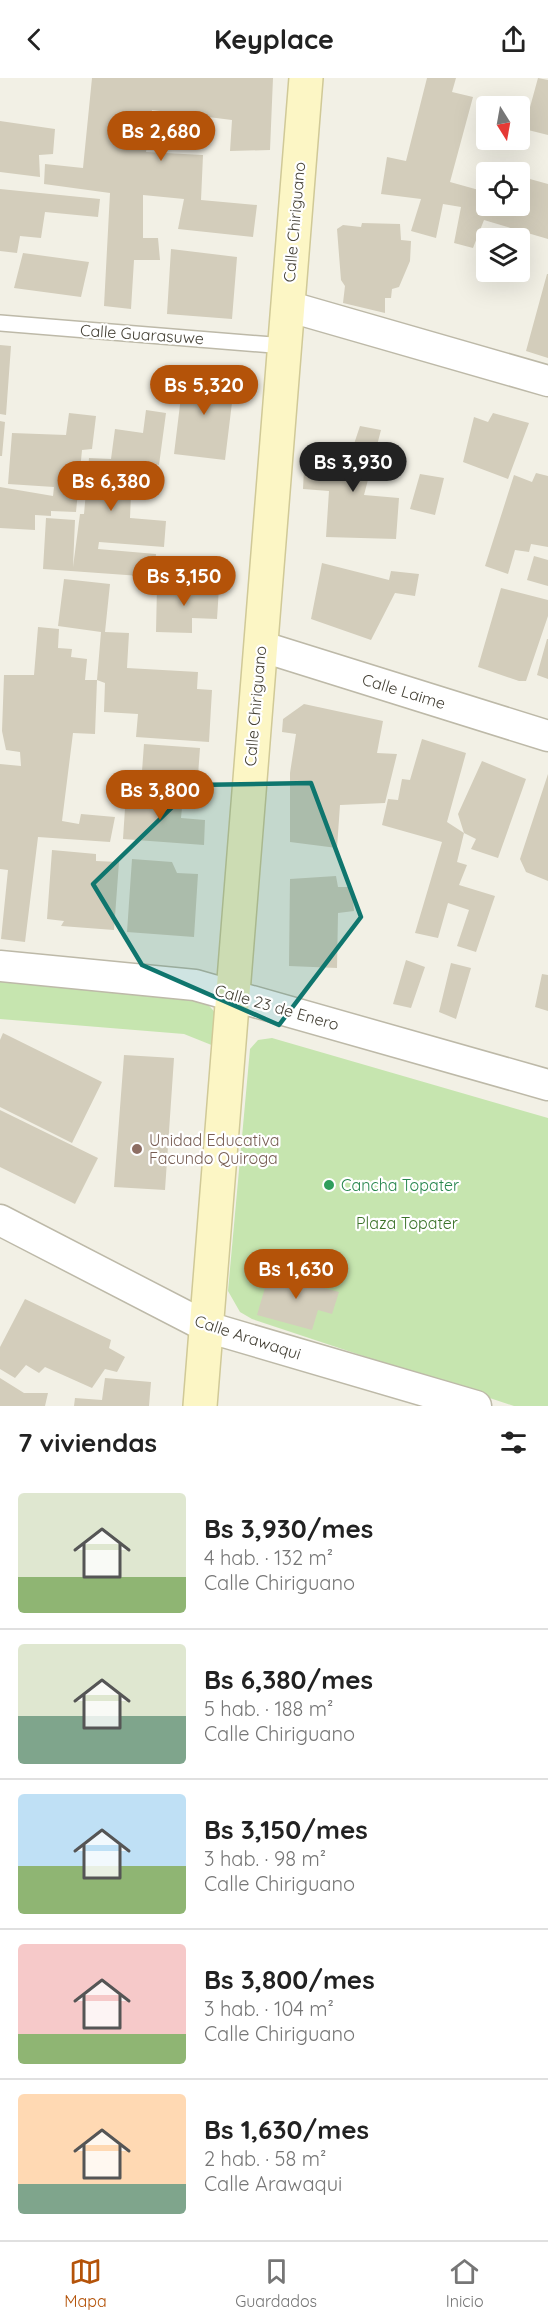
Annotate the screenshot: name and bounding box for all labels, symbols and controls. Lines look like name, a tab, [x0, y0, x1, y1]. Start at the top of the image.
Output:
text: Keyplace	[214, 22, 334, 56]
icon: back	[18, 23, 51, 56]
icon: share	[497, 23, 530, 56]
north arrow	[476, 96, 530, 150]
map controls	[476, 96, 530, 282]
pin: Bs 2,680	[99, 111, 223, 162]
text: Bs 2,680	[121, 118, 201, 143]
street label: Calle Chiriguano	[279, 161, 309, 283]
button: locate	[476, 162, 530, 216]
button: layers	[476, 228, 530, 282]
street label: Calle Guarasuwe	[79, 320, 205, 348]
pin: Bs 5,320	[142, 365, 266, 416]
text: Bs 5,320	[164, 372, 244, 397]
pin: Bs 3,930	[291, 442, 415, 493]
text: Bs 3,930	[314, 449, 392, 474]
pin: Bs 6,380	[49, 461, 173, 512]
text: Bs 6,380	[72, 468, 150, 493]
pin: Bs 3,150	[122, 556, 246, 607]
text: Bs 3,150	[147, 563, 221, 588]
street label: Calle Chiriguano	[240, 645, 270, 767]
street label: Calle Laime	[360, 669, 448, 713]
pin: Bs 3,800	[98, 770, 222, 821]
text: Bs 3,800	[120, 777, 200, 802]
street label: Calle 23 de Enero	[213, 980, 341, 1034]
place label: Unidad Educativa Facundo Quiroga	[149, 1130, 280, 1168]
marker: Unidad Educativa Facundo Quiroga	[130, 1142, 144, 1156]
place label: Cancha Topater	[341, 1175, 459, 1195]
marker: Cancha Topater	[322, 1178, 336, 1192]
park label: Plaza Topater	[356, 1213, 458, 1233]
pin: Bs 1,630	[234, 1249, 358, 1300]
text: Bs 1,630	[258, 1256, 334, 1281]
street label: Calle Arawaqui	[192, 1310, 304, 1364]
text: 7 viviendas	[18, 1426, 157, 1459]
icon: filters	[497, 1426, 530, 1459]
text: Bs 3,930/mes	[204, 1512, 373, 1545]
icon: home	[66, 1517, 138, 1589]
text: 4 hab. · 132 m²	[204, 1545, 333, 1570]
text: Calle Chiriguano	[204, 1570, 355, 1595]
text: Bs 6,380/mes	[204, 1663, 373, 1696]
icon: home	[66, 1668, 138, 1740]
text: 5 hab. · 188 m²	[204, 1696, 333, 1721]
text: Calle Chiriguano	[204, 1721, 355, 1746]
text: Bs 3,150/mes	[204, 1813, 368, 1846]
icon: home	[66, 1818, 138, 1890]
text: 3 hab. · 98 m²	[204, 1846, 326, 1871]
text: Calle Chiriguano	[204, 1871, 355, 1896]
text: Bs 3,800/mes	[204, 1963, 375, 1996]
icon: home	[66, 1968, 138, 2040]
text: 3 hab. · 104 m²	[204, 1996, 334, 2021]
text: Calle Chiriguano	[204, 2021, 355, 2046]
text: Bs 1,630/mes	[204, 2113, 369, 2146]
icon: home	[66, 2118, 138, 2190]
text: 2 hab. · 58 m²	[204, 2146, 326, 2171]
text: Calle Arawaqui	[204, 2171, 342, 2196]
tab: Mapa	[64, 2255, 107, 2311]
tab: Guardados	[235, 2255, 317, 2311]
tab: Inicio	[446, 2255, 484, 2311]

